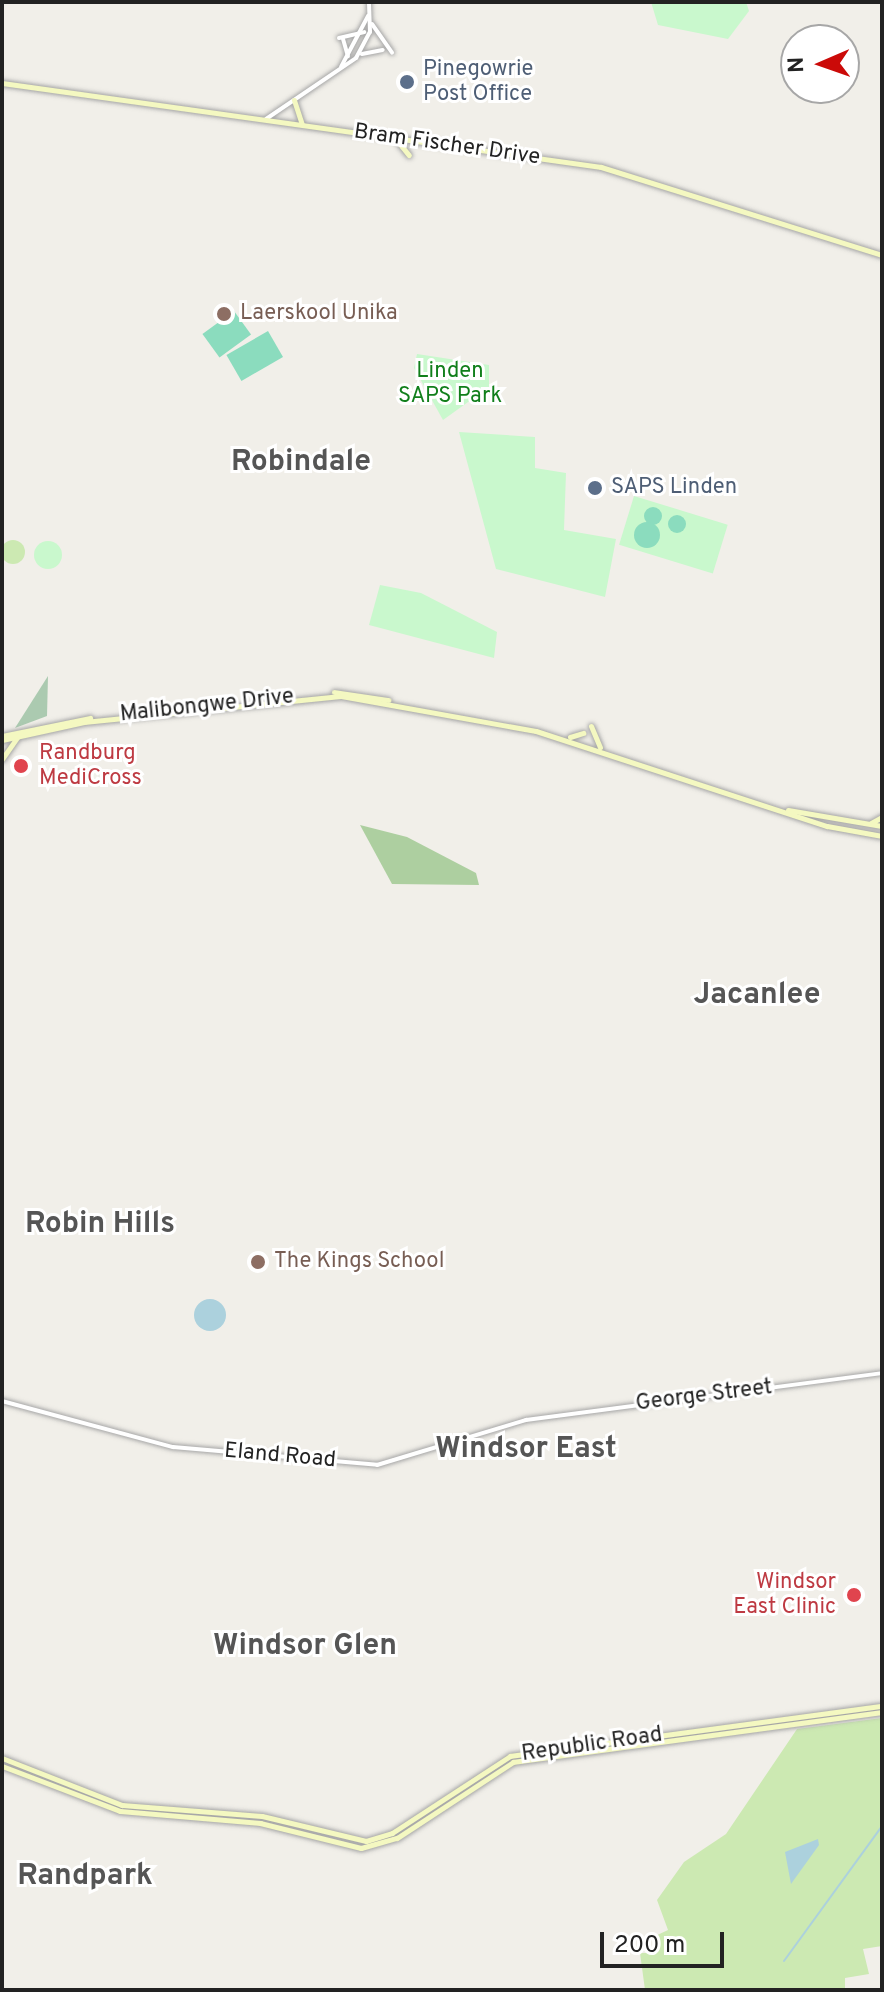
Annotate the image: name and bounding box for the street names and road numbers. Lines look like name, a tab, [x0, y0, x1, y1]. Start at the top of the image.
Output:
street label: Bram Fischer Drive	[352, 119, 542, 171]
street label: Malibongwe Drive	[119, 684, 295, 728]
street label: George Street	[634, 1375, 774, 1417]
street label: Eland Road	[223, 1438, 337, 1474]
street label: Republic Road	[520, 1722, 664, 1768]

